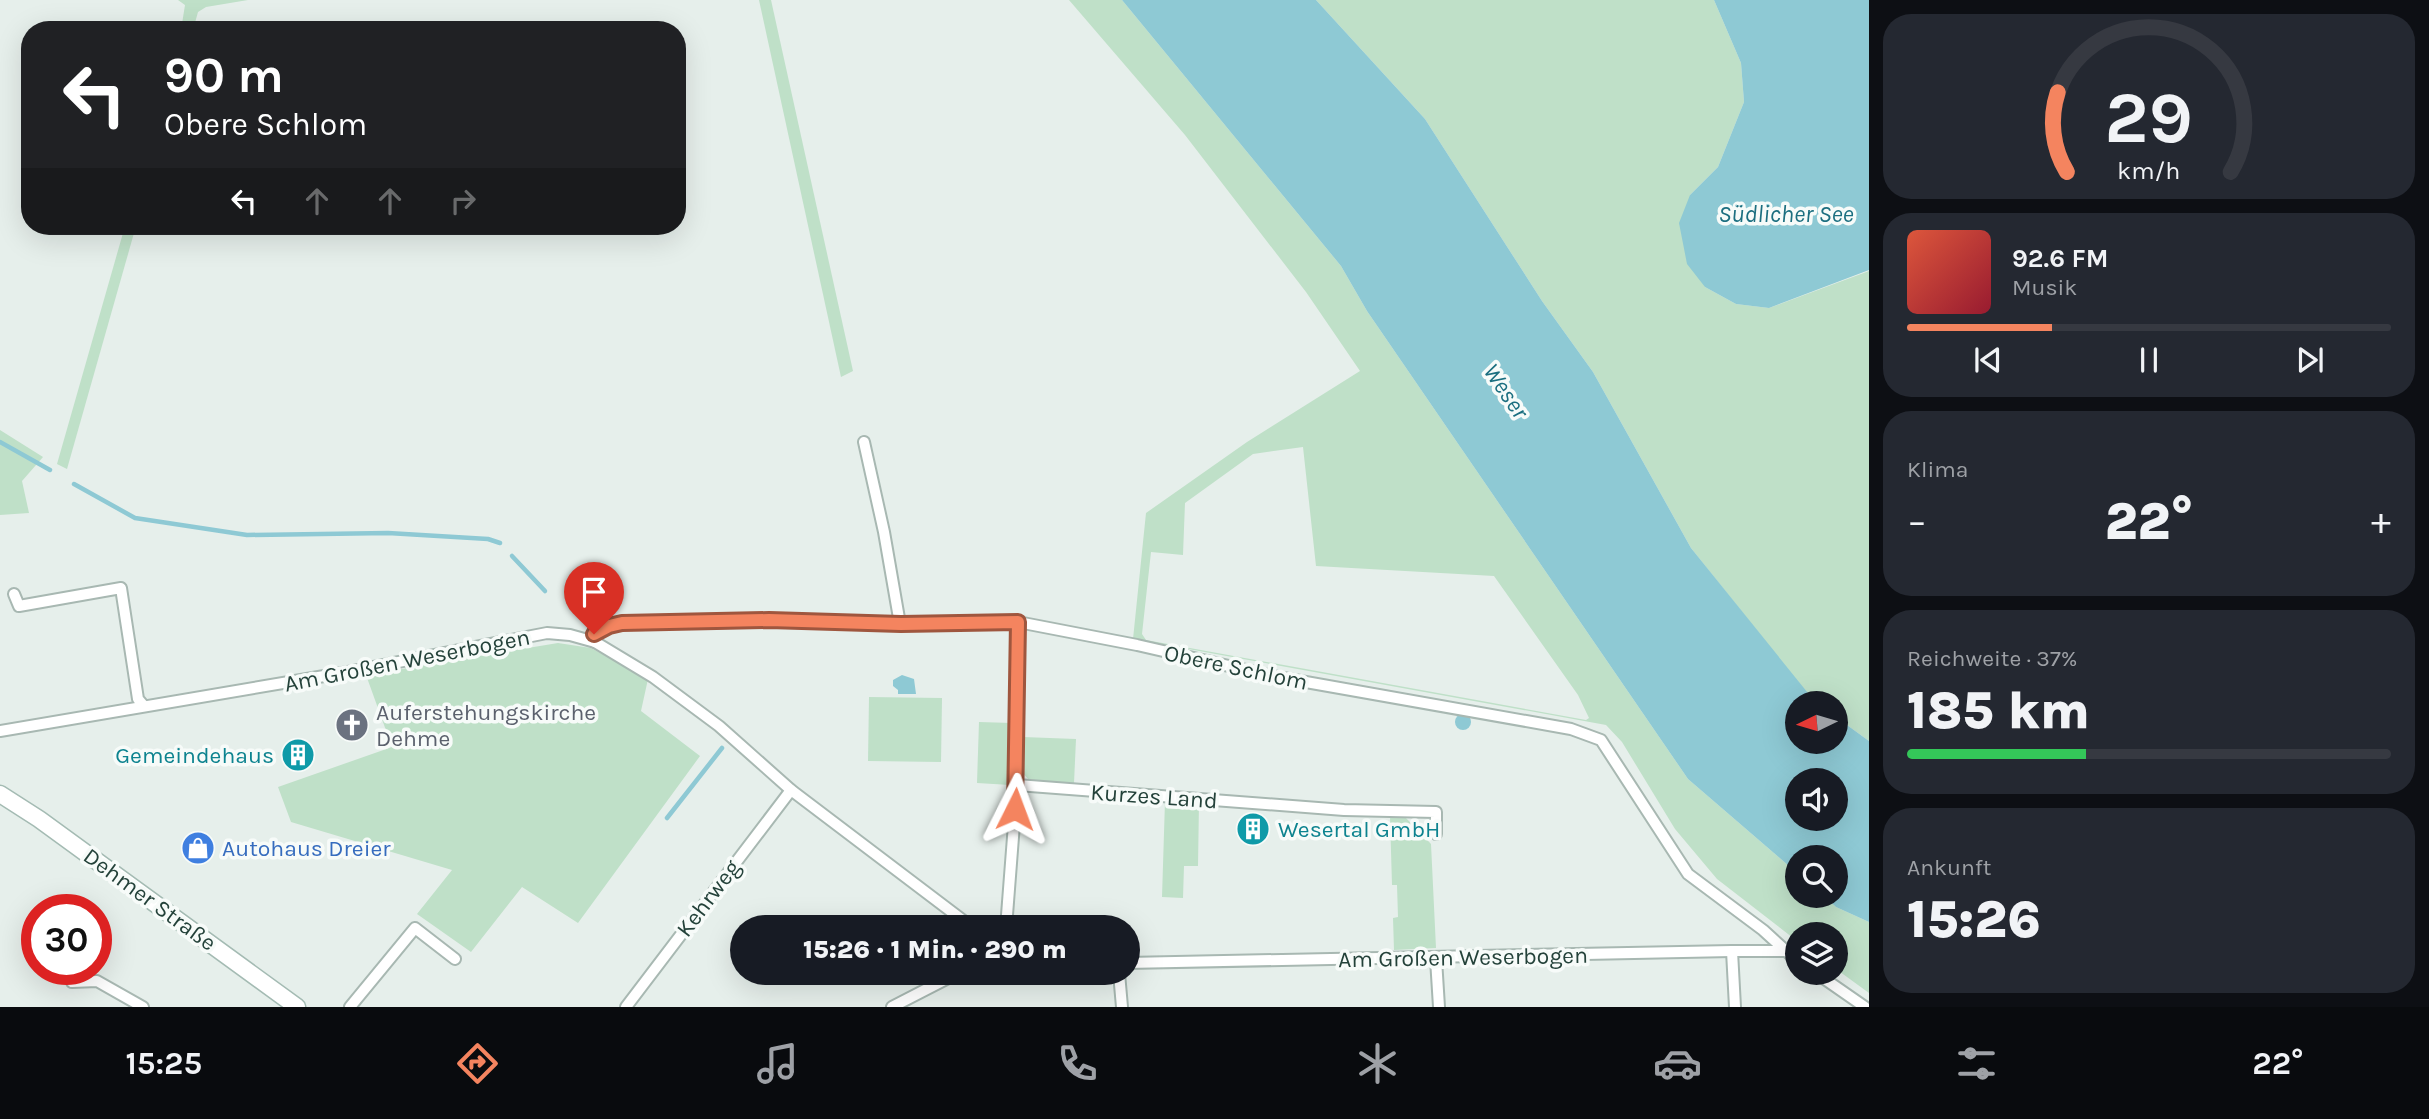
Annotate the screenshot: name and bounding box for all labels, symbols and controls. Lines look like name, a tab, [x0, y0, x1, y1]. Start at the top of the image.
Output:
text: 90 m	[164, 47, 284, 104]
icon: left	[49, 49, 140, 140]
text: 29	[2105, 76, 2193, 161]
text: Obere Schlom	[164, 106, 367, 143]
text: km/h	[2117, 156, 2181, 185]
icon: left	[225, 182, 263, 220]
icon: ahead	[298, 182, 336, 220]
icon: ahead	[371, 182, 409, 220]
icon: right	[444, 182, 482, 220]
water label: Südlicher See	[1718, 200, 1854, 228]
text: 92.6 FM	[2012, 243, 2109, 274]
text: Musik	[2012, 274, 2077, 301]
icon: previous	[1969, 341, 2007, 379]
icon: pause	[2130, 341, 2168, 379]
icon: next	[2291, 341, 2329, 379]
water label: Weser	[1477, 358, 1535, 425]
text: Klima	[1907, 456, 1968, 483]
text: 22°	[2105, 491, 2193, 552]
text: −	[1907, 499, 1927, 544]
text: +	[2371, 499, 2391, 544]
pin	[564, 562, 624, 634]
icon: arrive	[575, 573, 613, 611]
street label: Am Großen Weserbogen	[282, 623, 532, 698]
street label: Obere Schlom	[1162, 639, 1310, 696]
text: Reichweite · 37%	[1907, 645, 2077, 672]
text: 185 km	[1907, 680, 2090, 741]
north arrow	[1785, 691, 1848, 754]
map controls	[1785, 691, 1848, 985]
place label: Auferstehungskirche Dehme	[376, 699, 596, 752]
church icon: Auferstehungskirche Dehme	[333, 706, 371, 744]
building icon: Gemeindehaus	[279, 736, 317, 774]
place label: Gemeindehaus	[115, 742, 274, 769]
button: sound	[1785, 768, 1848, 831]
position arrow	[978, 772, 1052, 846]
street label: Kurzes Land	[1089, 779, 1218, 814]
building icon: Wesertal GmbH	[1234, 810, 1272, 848]
place label: Wesertal GmbH	[1278, 816, 1440, 843]
shop icon: Autohaus Dreier	[179, 829, 217, 867]
place label: Autohaus Dreier	[222, 835, 391, 862]
street label: Dehmer Straße	[78, 842, 221, 957]
button: search	[1785, 845, 1848, 908]
street label: Kehrweg	[671, 854, 746, 942]
text: Ankunft	[1907, 854, 1991, 881]
text: 15:26	[1907, 889, 2041, 950]
speed limit sign: 30	[21, 894, 112, 985]
button: layers	[1785, 922, 1848, 985]
text: 15:26 · 1 Min. · 290 m	[803, 934, 1067, 965]
street label: Am Großen Weserbogen	[1338, 942, 1588, 973]
icon: directions	[453, 1039, 502, 1088]
icon: music	[753, 1039, 802, 1088]
icon: phone	[1053, 1039, 1102, 1088]
icon: climate	[1353, 1039, 1402, 1088]
icon: car	[1653, 1039, 1702, 1088]
icon: filters	[1952, 1039, 2001, 1088]
text: 15:25	[125, 1045, 202, 1082]
text: 22°	[2252, 1045, 2303, 1082]

